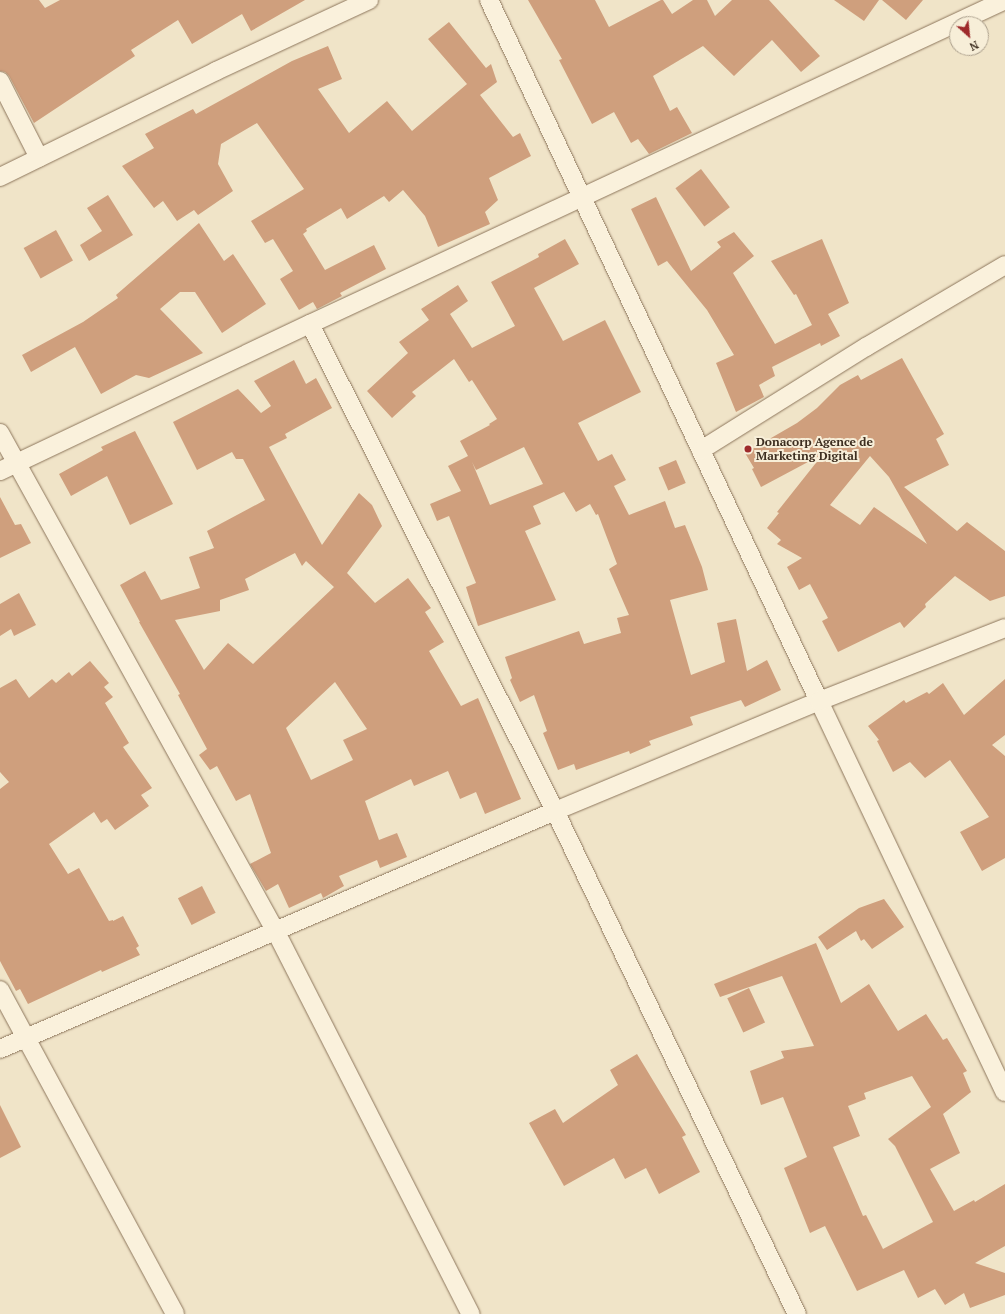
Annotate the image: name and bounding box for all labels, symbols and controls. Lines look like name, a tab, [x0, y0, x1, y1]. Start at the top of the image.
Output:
north arrow	[949, 16, 989, 56]
text: N	[967, 38, 981, 54]
place label: Donacorp Agence de Marketing Digital	[756, 435, 873, 463]
marker: Donacorp Agence de Marketing Digital	[743, 444, 753, 454]

